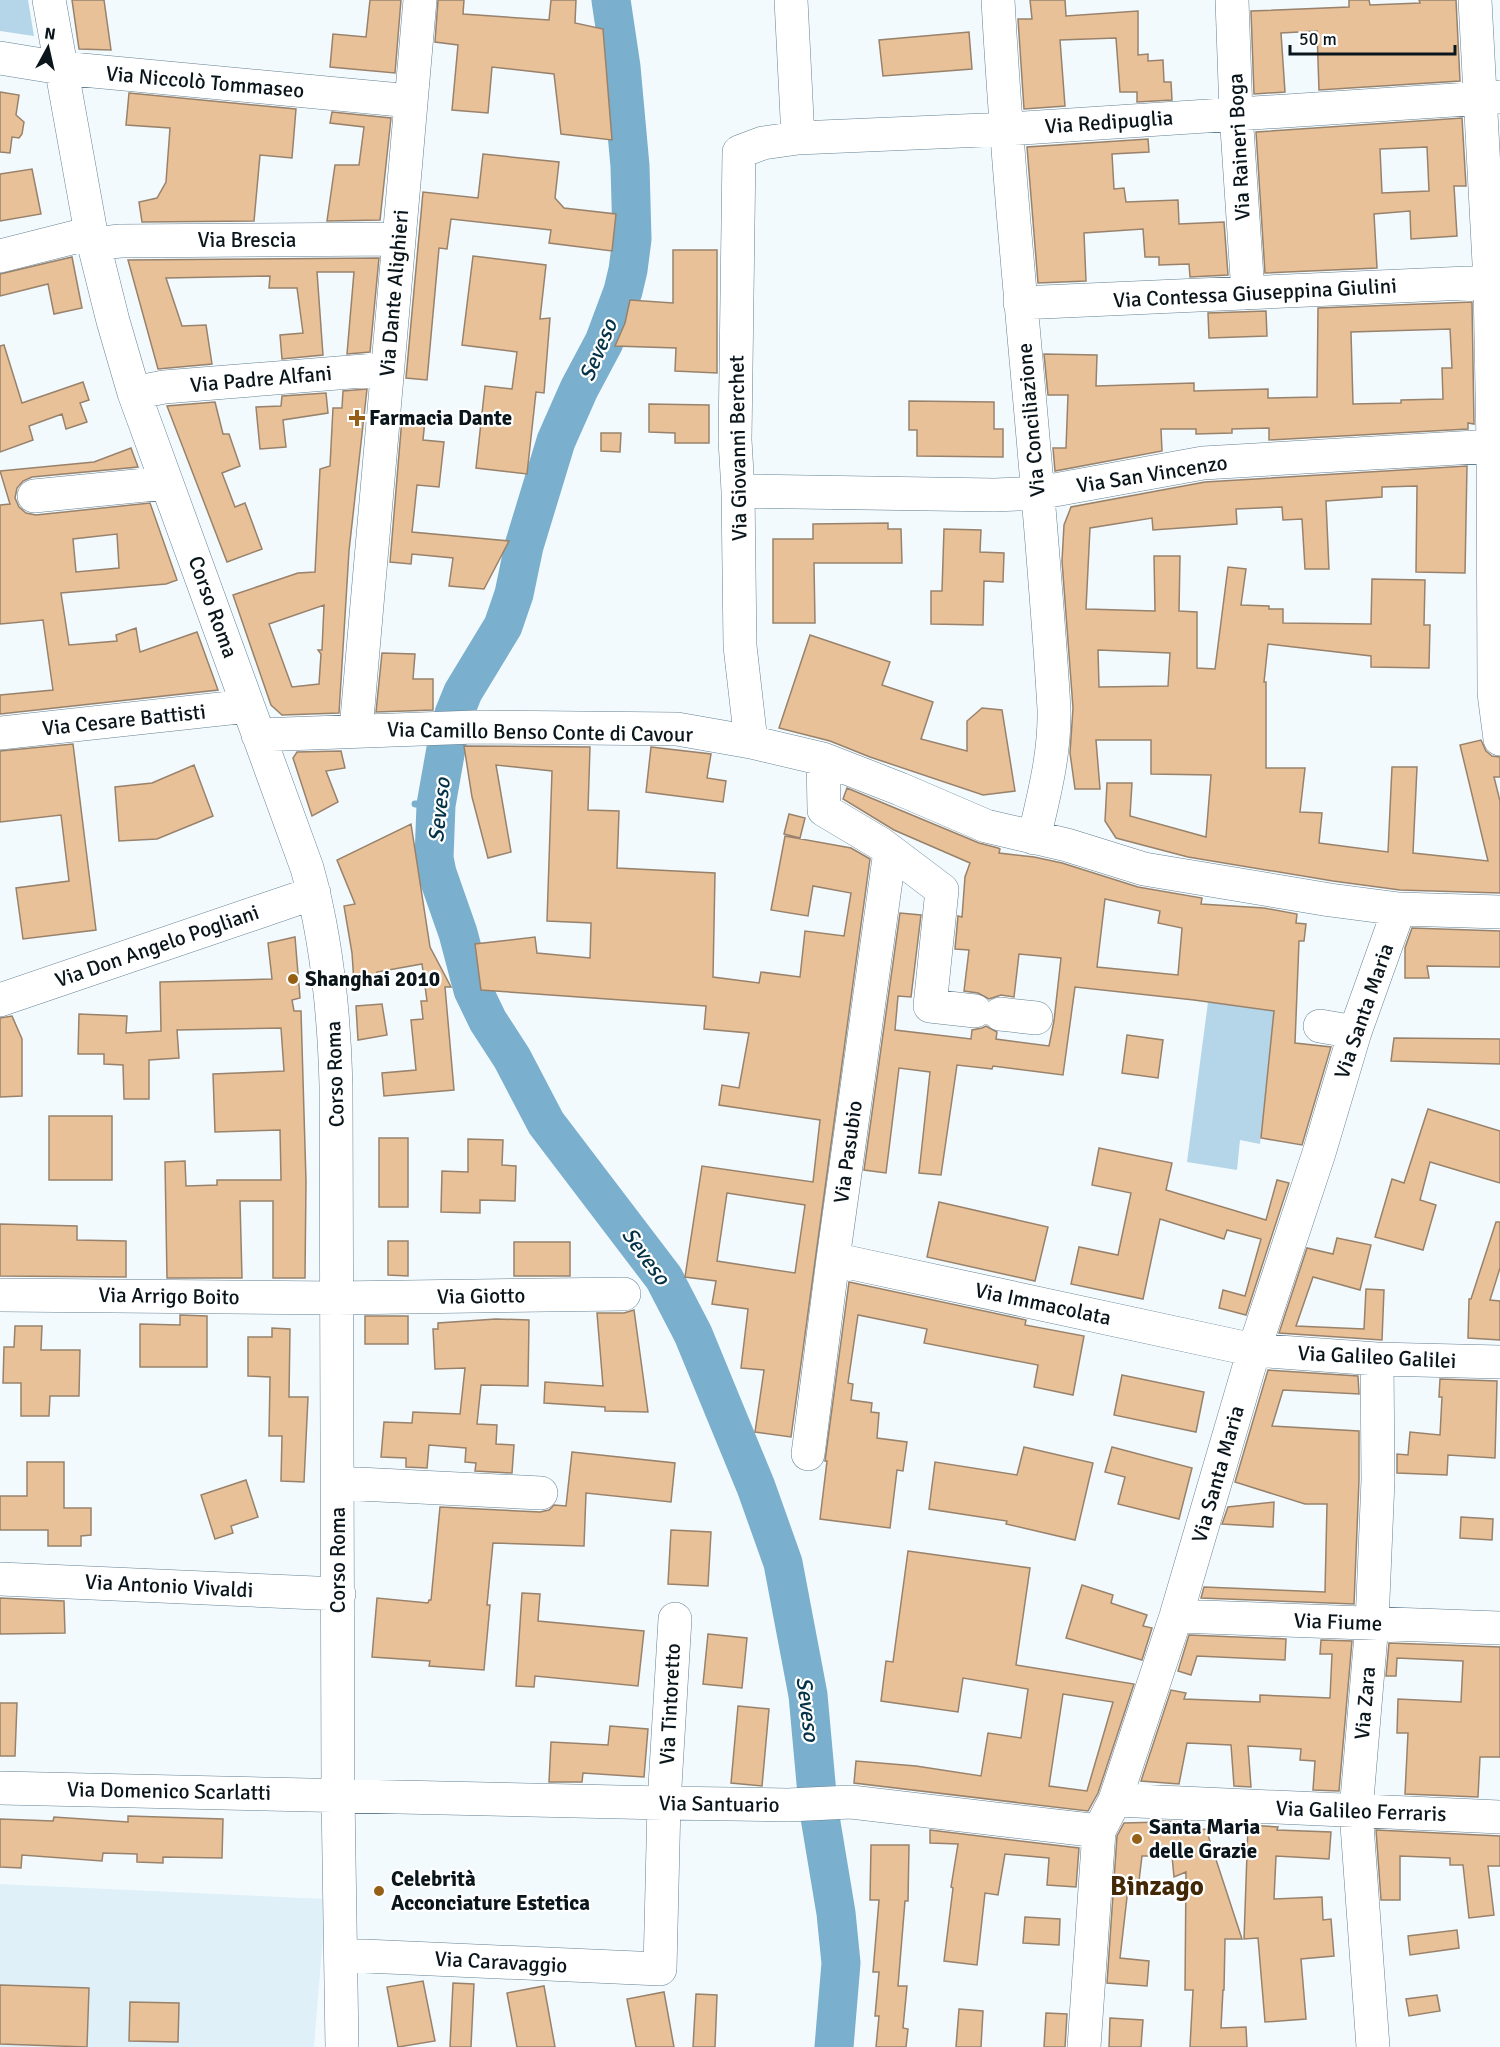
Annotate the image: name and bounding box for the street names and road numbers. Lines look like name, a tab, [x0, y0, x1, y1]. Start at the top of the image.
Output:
street label: Via Niccolò Tommaseo	[105, 60, 305, 104]
street label: Via Raineri Boga	[1222, 73, 1256, 221]
street label: Via Redipuglia	[1044, 105, 1174, 139]
street label: Via Dante Alighieri	[374, 208, 414, 378]
street label: Via Brescia	[198, 227, 296, 253]
street label: Via Contessa Giuseppina Giulini	[1113, 273, 1397, 313]
street label: Via Conciliazione	[1011, 342, 1051, 498]
street label: Via Giovanni Berchet	[723, 355, 753, 541]
street label: Via Padre Alfani	[189, 360, 333, 398]
street label: Via San Vincenzo	[1075, 449, 1229, 499]
street label: Corso Roma	[183, 552, 243, 662]
street label: Via Cesare Battisti	[41, 698, 207, 742]
street label: Via Camillo Benso Conte di Cavour	[387, 716, 694, 748]
street label: Via Don Angelo Pogliani	[52, 899, 262, 993]
street label: Via Santa Maria	[1329, 940, 1399, 1082]
street label: Corso Roma	[320, 1020, 350, 1128]
street label: Via Pasubio	[828, 1099, 868, 1205]
street label: Via Immacolata	[973, 1277, 1113, 1331]
street label: Via Arrigo Boito	[98, 1282, 240, 1310]
street label: Via Giotto	[437, 1282, 525, 1310]
street label: Via Galileo Galilei	[1297, 1340, 1457, 1374]
street label: Via Santa Maria	[1186, 1402, 1250, 1546]
street label: Corso Roma	[325, 1507, 351, 1613]
street label: Via Antonio Vivaldi	[84, 1569, 254, 1603]
street label: Via Fiume	[1293, 1607, 1383, 1637]
street label: Via Tintoretto	[654, 1642, 686, 1766]
street label: Via Zara	[1349, 1665, 1381, 1741]
street label: Via Domenico Scarlatti	[67, 1776, 271, 1806]
street label: Via Santuario	[658, 1790, 780, 1818]
street label: Via Galileo Ferraris	[1275, 1795, 1447, 1827]
street label: Via Caravaggio	[434, 1946, 568, 1978]

